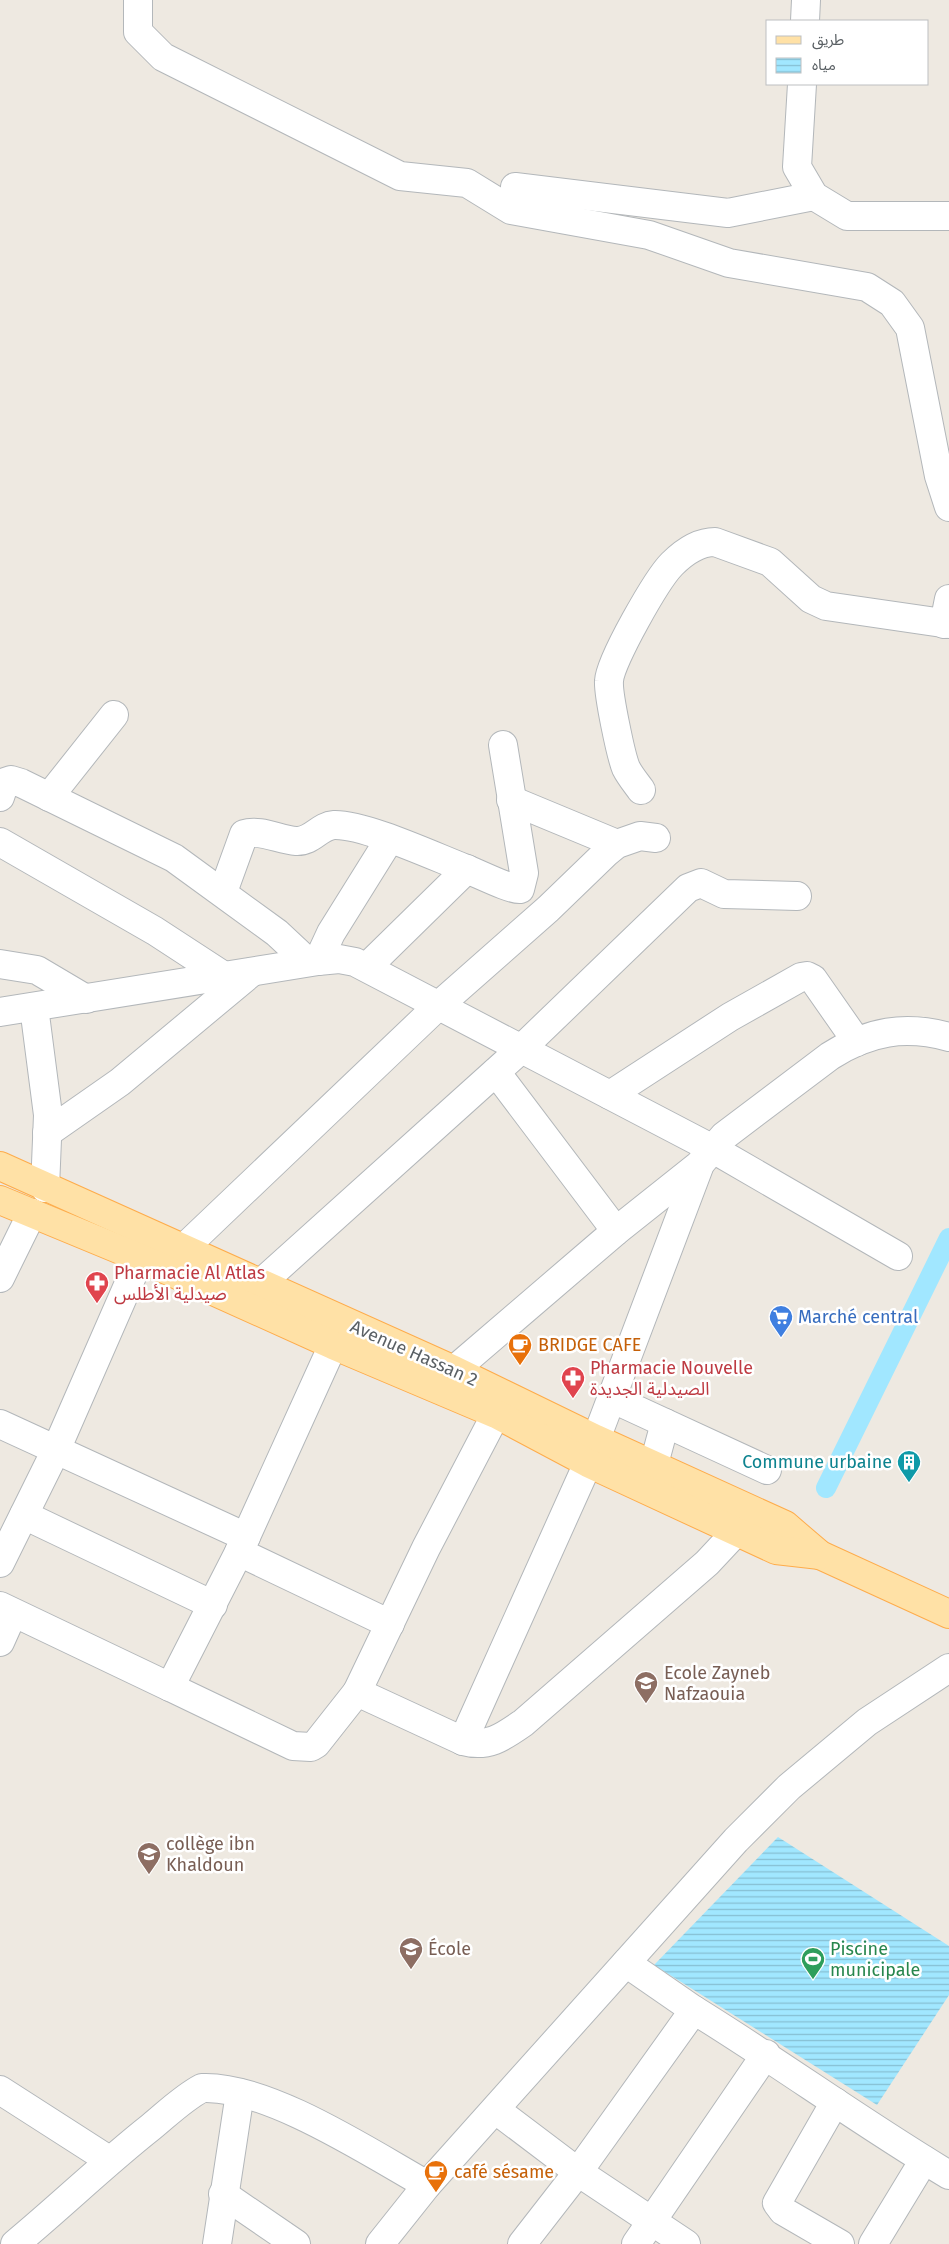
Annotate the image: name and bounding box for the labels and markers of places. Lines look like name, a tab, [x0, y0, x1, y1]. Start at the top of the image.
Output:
place label: Pharmacie Al Atlas صيدلية الأطلس	[114, 1262, 265, 1305]
pharmacy icon: Pharmacie Al Atlas صيدلية الأطلس	[84, 1270, 110, 1304]
supermarket icon: Marché central	[768, 1304, 794, 1338]
place label: Marché central	[798, 1306, 918, 1328]
cafe icon: BRIDGE CAFE	[507, 1332, 533, 1366]
place label: BRIDGE CAFE	[538, 1334, 641, 1356]
place label: Pharmacie Nouvelle الصيدلية الجديدة	[590, 1357, 753, 1400]
pharmacy icon: Pharmacie Nouvelle الصيدلية الجديدة	[560, 1365, 586, 1399]
building icon: Commune urbaine	[896, 1449, 922, 1483]
place label: Commune urbaine	[742, 1451, 892, 1473]
place label: Ecole Zayneb Nafzaouia	[664, 1662, 770, 1705]
school or university icon: Ecole Zayneb Nafzaouia	[633, 1670, 659, 1704]
place label: collège ibn Khaldoun	[166, 1833, 255, 1876]
school or university icon: collège ibn Khaldoun	[136, 1841, 162, 1875]
school or university icon: École	[398, 1936, 424, 1970]
place label: École	[428, 1937, 471, 1960]
place label: Piscine municipale	[830, 1938, 920, 1981]
sports icon: Piscine municipale	[800, 1946, 826, 1980]
cafe icon: café sésame	[423, 2159, 449, 2193]
place label: café sésame	[454, 2161, 554, 2183]

